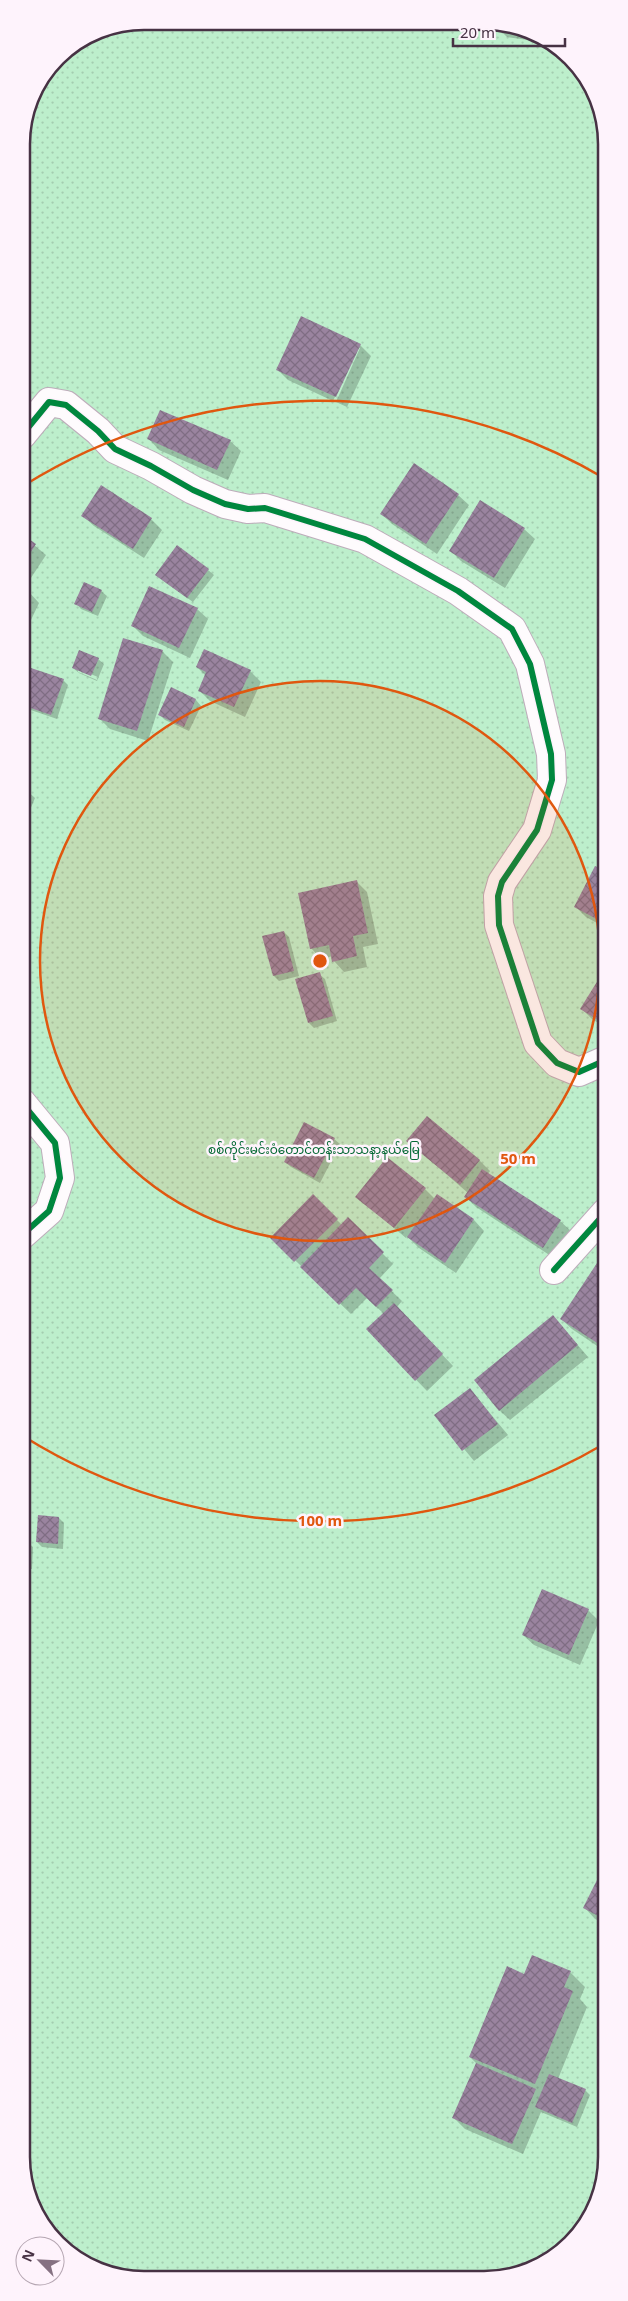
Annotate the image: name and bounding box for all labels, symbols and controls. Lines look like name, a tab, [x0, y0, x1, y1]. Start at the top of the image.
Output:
scale bar	[453, 15, 566, 47]
text: 20 m	[460, 22, 495, 42]
centre of rings	[311, 952, 329, 970]
park label: စစ်ကိုင်းမင်းဝံတောင်တန်းသာသနာ့နယ်မြေ	[208, 1141, 420, 1160]
text: 50 m	[500, 1148, 536, 1168]
text: 100 m	[298, 1510, 342, 1530]
north arrow	[15, 2236, 65, 2286]
text: N	[17, 2246, 39, 2265]

